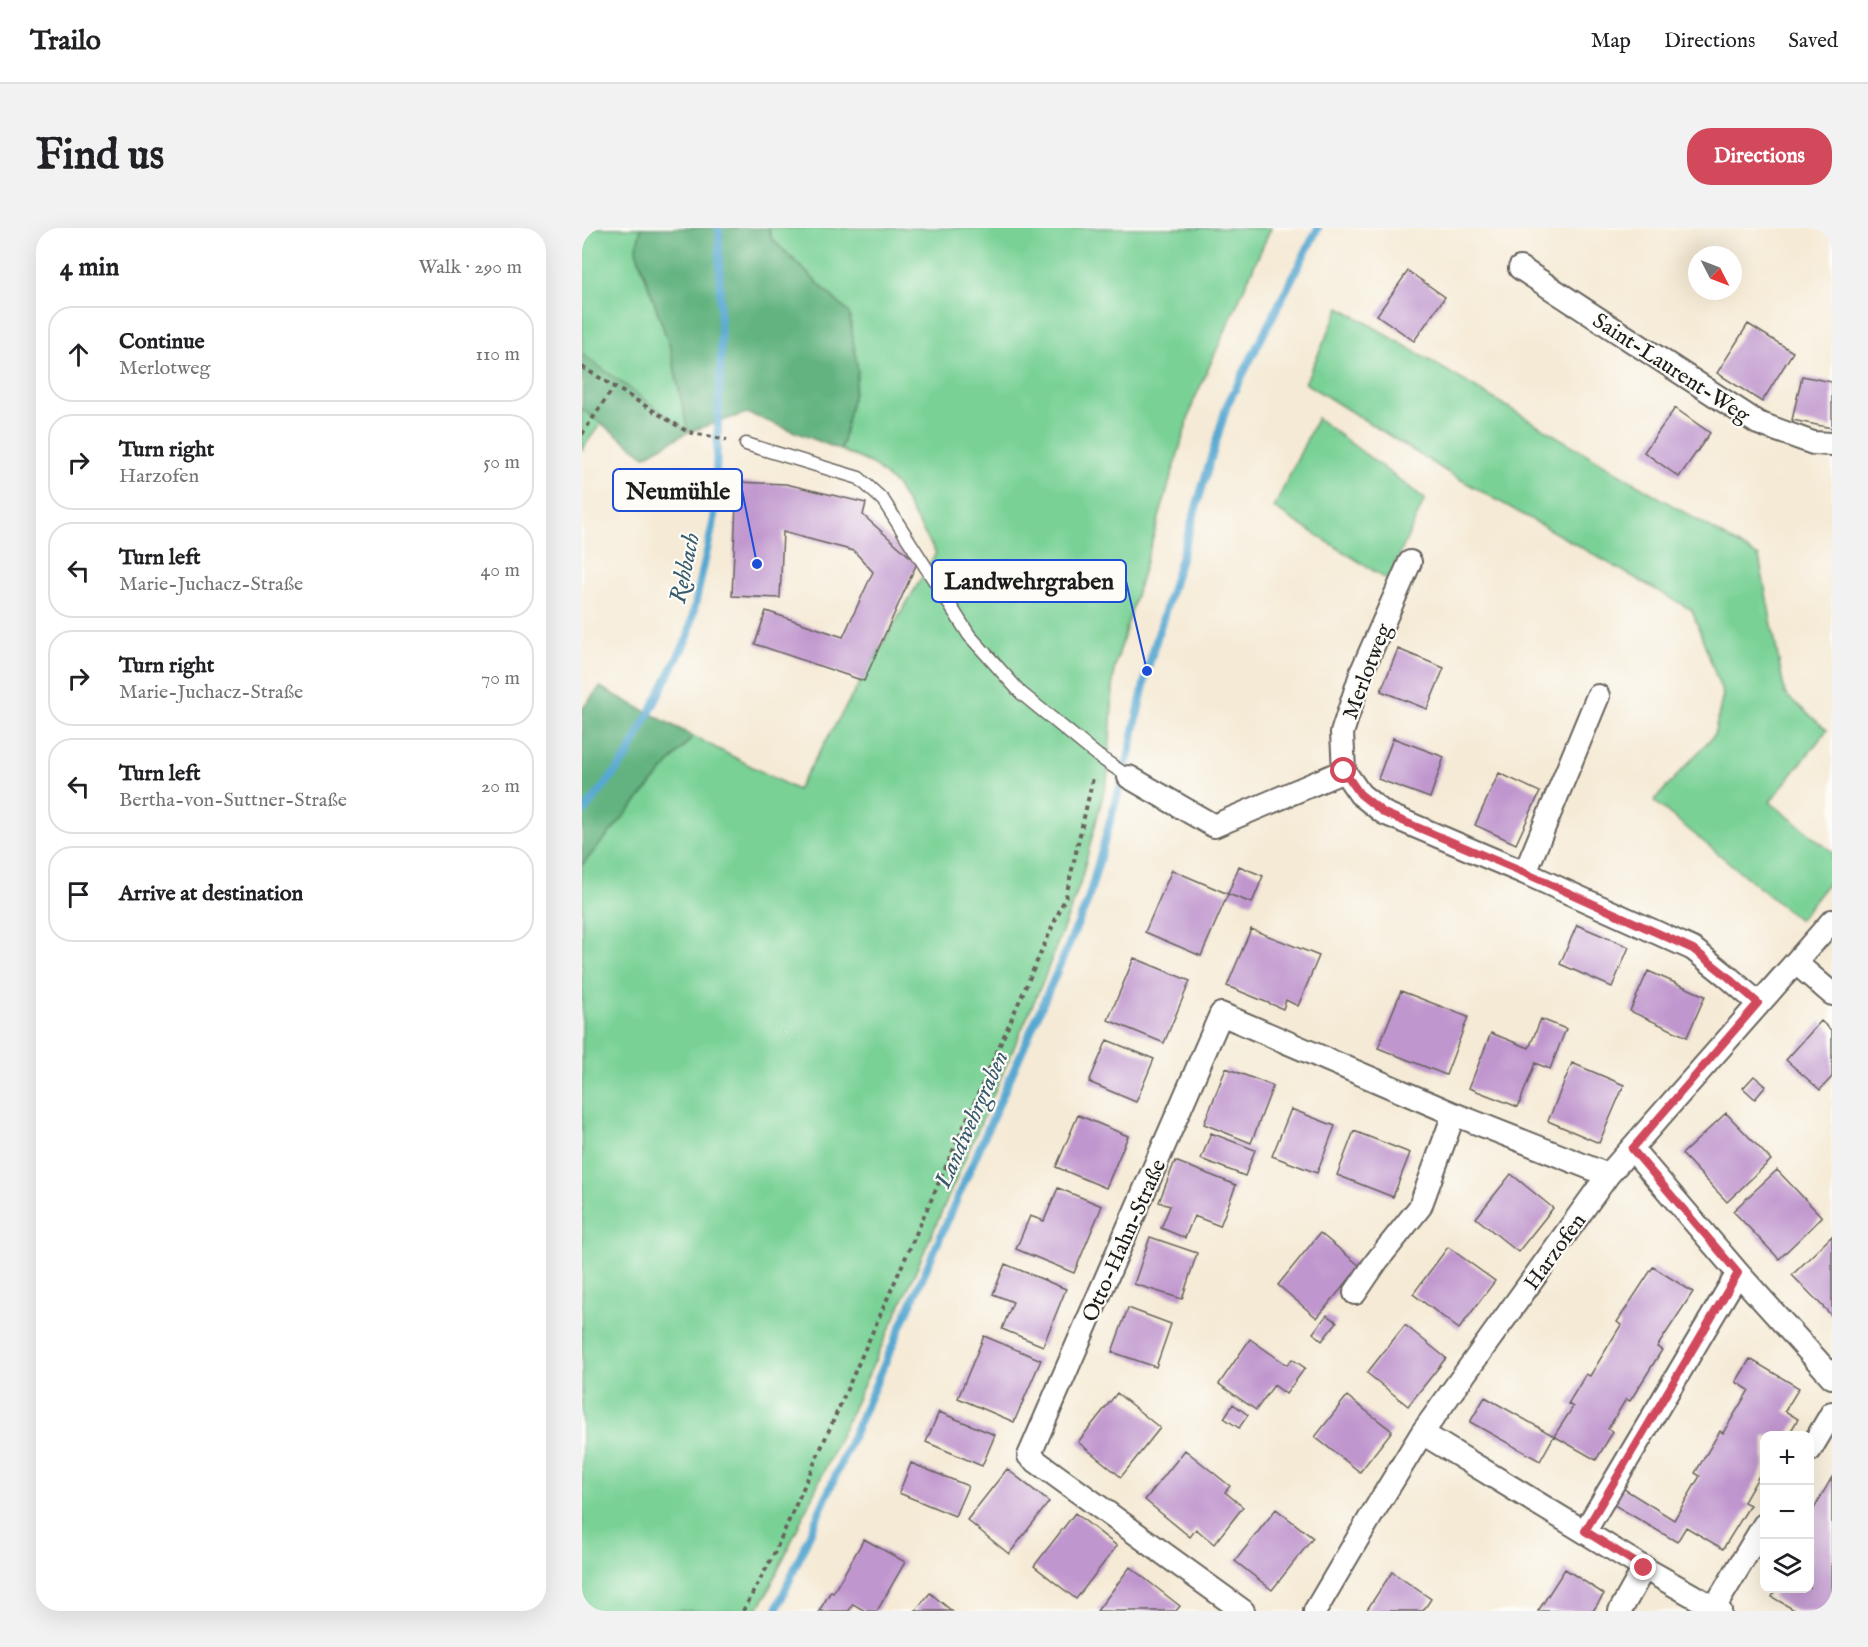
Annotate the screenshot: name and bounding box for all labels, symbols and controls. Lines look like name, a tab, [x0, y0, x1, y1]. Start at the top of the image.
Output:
text: Trailo	[30, 24, 101, 59]
text: Map	[1591, 28, 1631, 55]
text: Directions	[1664, 28, 1755, 55]
text: Saved	[1788, 28, 1838, 55]
button: Directions	[1687, 128, 1832, 185]
text: Find us	[36, 130, 164, 183]
north arrow	[1688, 246, 1742, 300]
text: 4 min	[60, 251, 119, 284]
text: Walk · 290 m	[418, 255, 522, 280]
street label: Saint-Laurent-Weg	[1587, 307, 1756, 431]
text: Continue	[119, 328, 205, 356]
icon: ahead	[62, 338, 95, 371]
text: 110 m	[476, 342, 520, 367]
text: Merlotweg	[119, 356, 210, 381]
text: Turn right	[119, 436, 214, 464]
icon: right	[62, 446, 95, 479]
text: 50 m	[483, 450, 520, 475]
text: Harzofen	[119, 464, 199, 489]
callout: Neumühle	[613, 469, 742, 511]
text: Neumühle	[625, 477, 730, 508]
water label: Rehbach	[663, 530, 708, 606]
text: Turn left	[119, 544, 201, 572]
icon: left	[62, 554, 95, 587]
text: 40 m	[481, 558, 520, 583]
callout: Landwehrgraben	[932, 560, 1126, 602]
text: Landwehrgraben	[944, 567, 1114, 598]
text: Marie-Juchacz-Straße	[119, 572, 303, 597]
street label: Merlotweg	[1337, 619, 1399, 724]
text: Turn right	[119, 652, 214, 680]
icon: right	[62, 662, 95, 695]
text: 70 m	[481, 666, 520, 691]
text: Marie-Juchacz-Straße	[119, 680, 303, 705]
route start	[1330, 757, 1356, 783]
text: Turn left	[119, 760, 201, 788]
icon: left	[62, 770, 95, 803]
text: 20 m	[481, 774, 520, 799]
text: Bertha-von-Suttner-Straße	[119, 788, 347, 813]
icon: arrive	[62, 878, 95, 911]
text: Arrive at destination	[119, 880, 303, 908]
water label: Landwehrgraben	[928, 1046, 1017, 1194]
street label: Otto-Hahn-Straße	[1076, 1155, 1173, 1327]
street label: Harzofen	[1518, 1208, 1593, 1296]
map controls	[1760, 1431, 1814, 1593]
button: +	[1760, 1431, 1814, 1485]
button: −	[1760, 1485, 1814, 1539]
button: layers	[1760, 1539, 1814, 1593]
route end	[1630, 1554, 1656, 1580]

